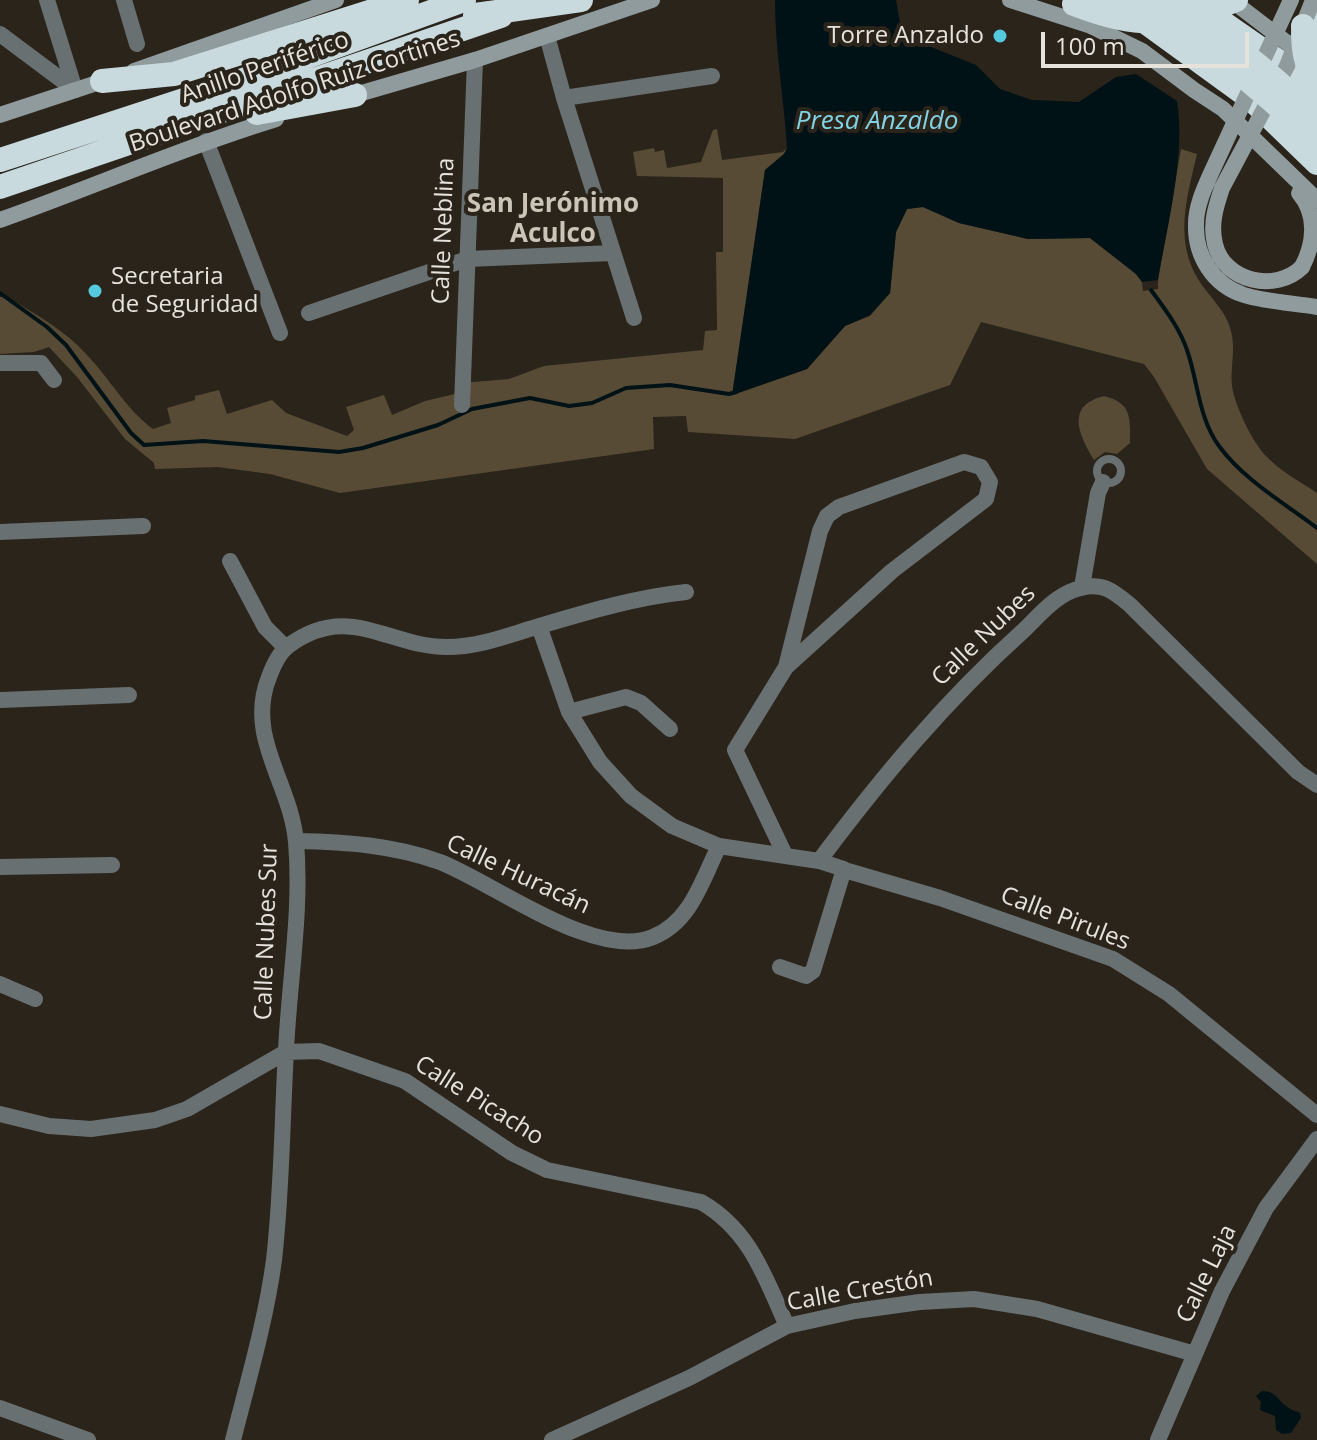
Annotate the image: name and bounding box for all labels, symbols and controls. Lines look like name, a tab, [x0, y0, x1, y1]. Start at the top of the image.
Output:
scale bar	[1045, 16, 1253, 66]
place label: Torre Anzaldo	[827, 22, 984, 50]
street label: Boulevard Adolfo Ruiz Cortines	[126, 25, 464, 159]
street label: Anillo Periférico	[177, 26, 353, 110]
marker: Torre Anzaldo	[991, 27, 1009, 45]
text: 100 m	[1055, 29, 1125, 62]
water label: Presa Anzaldo	[796, 106, 958, 138]
street label: Calle Neblina	[427, 157, 461, 305]
district label: San Jerónimo Aculco	[467, 189, 639, 250]
place label: Secretaria de Seguridad	[111, 263, 258, 319]
marker: Secretaria de Seguridad	[86, 282, 104, 300]
street label: Calle Nubes	[926, 580, 1042, 692]
street label: Calle Huracán	[441, 829, 595, 921]
street label: Calle Nubes Sur	[250, 843, 284, 1021]
street label: Calle Pirules	[996, 881, 1134, 957]
street label: Calle Picacho	[409, 1050, 549, 1152]
street label: Calle Laja	[1171, 1220, 1243, 1328]
street label: Calle Crestón	[785, 1264, 935, 1318]

